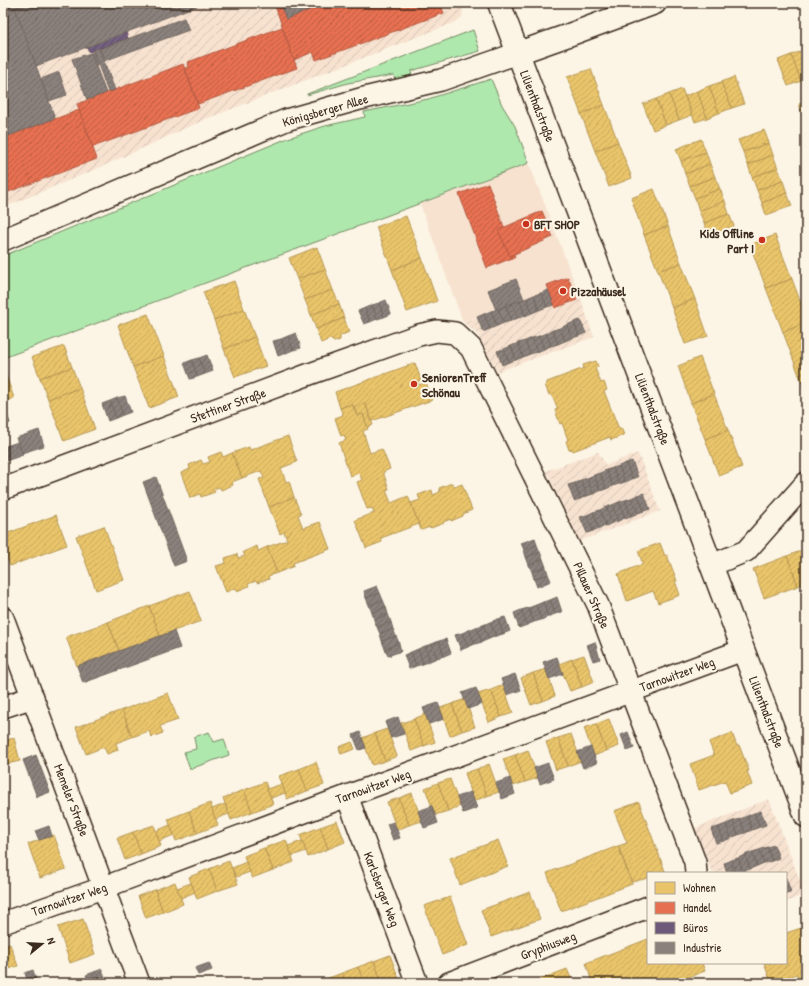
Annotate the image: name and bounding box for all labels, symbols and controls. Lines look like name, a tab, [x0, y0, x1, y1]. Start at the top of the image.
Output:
street label: Lilienthalstraße	[516, 68, 560, 144]
street label: Königsberger Allee	[280, 89, 370, 131]
place label: BFT SHOP	[534, 215, 580, 233]
marker: BFT SHOP	[521, 219, 531, 229]
place label: Kids Offline Part I	[700, 224, 755, 257]
marker: Kids Offline Part I	[757, 235, 767, 245]
place label: Pizzahäusel	[571, 282, 626, 300]
marker: Pizzahäusel	[558, 286, 568, 296]
place label: SeniorenTreff Schönau	[422, 368, 487, 401]
street label: Lilienthalstraße	[631, 371, 675, 447]
marker: SeniorenTreff Schönau	[409, 379, 419, 389]
street label: Stettiner Straße	[188, 383, 268, 427]
street label: Pillauer Straße	[569, 559, 615, 631]
street label: Tarnowitzer Weg	[637, 652, 717, 696]
street label: Lilienthalstraße	[745, 674, 789, 750]
street label: Memeler Straße	[50, 761, 94, 839]
street label: Tarnowitzer Weg	[333, 764, 413, 808]
street label: Karlsberger Weg	[359, 849, 405, 929]
legend	[647, 872, 787, 964]
street label: Tarnowitzer Weg	[29, 878, 109, 920]
text: Wohnen	[683, 879, 716, 896]
text: Handel	[683, 899, 712, 916]
text: Büros	[683, 919, 708, 936]
north arrow	[22, 924, 62, 964]
street label: Gryphiusweg	[518, 926, 578, 964]
text: N	[44, 936, 59, 946]
text: Industrie	[683, 939, 722, 956]

